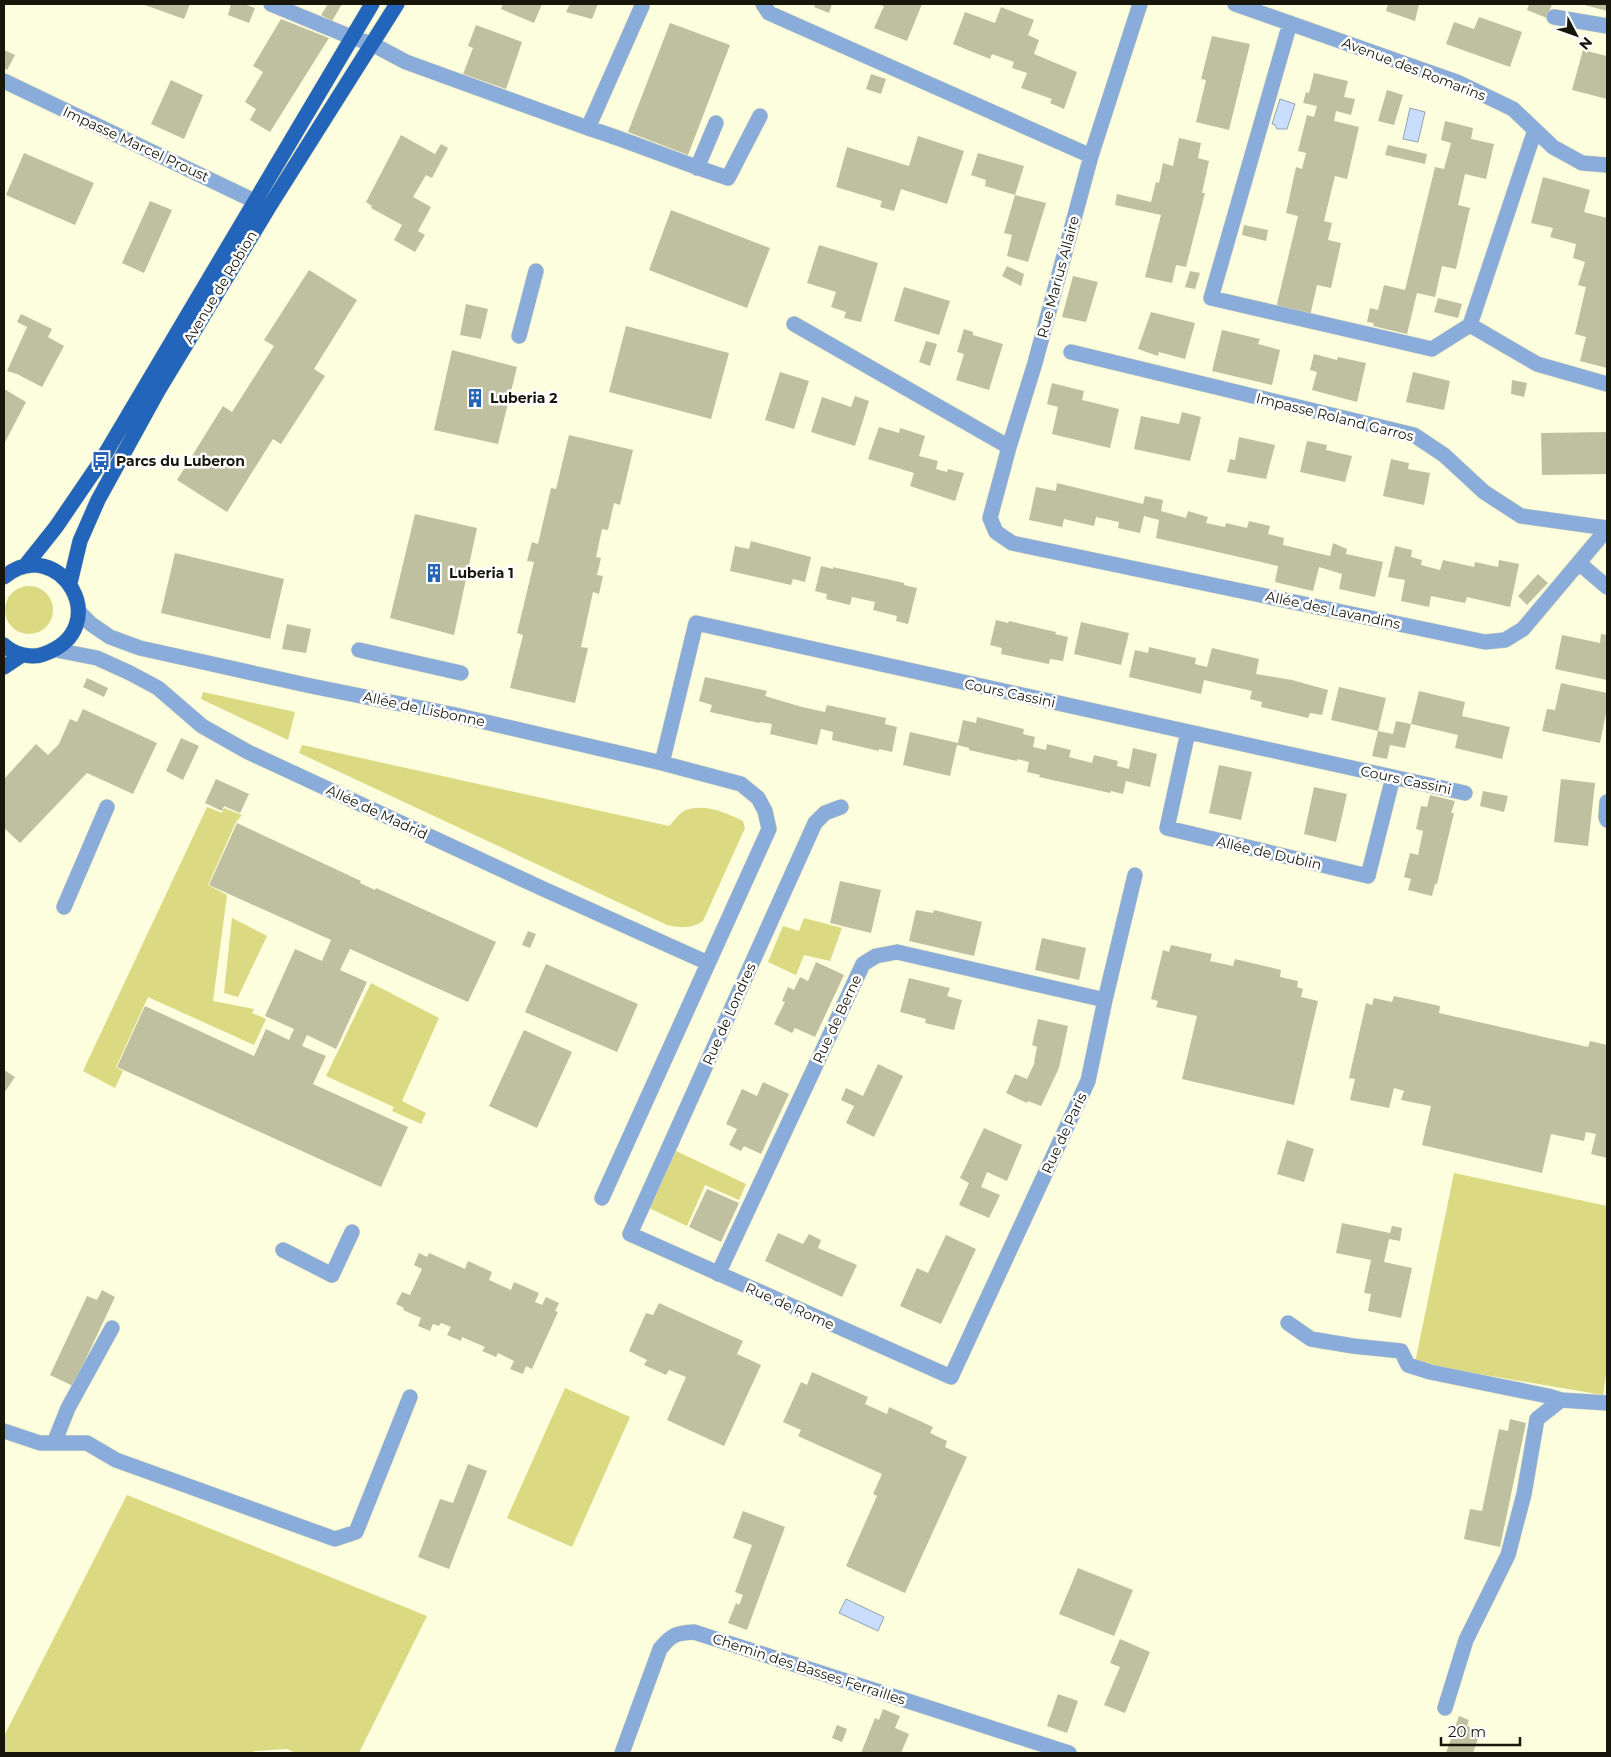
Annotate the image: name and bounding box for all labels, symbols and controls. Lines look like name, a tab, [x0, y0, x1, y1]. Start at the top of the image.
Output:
north arrow	[1551, 10, 1601, 60]
street label: Avenue des Romarins	[1340, 33, 1489, 105]
text: N	[1575, 33, 1596, 54]
street label: Impasse Marcel Proust	[60, 102, 212, 186]
street label: Rue Marius Allaire	[1033, 214, 1083, 340]
street label: Avenue de Robion	[179, 227, 261, 347]
building icon: Luberia 2	[464, 387, 486, 409]
place label: Luberia 2	[490, 389, 558, 407]
street label: Impasse Roland Garros	[1254, 389, 1416, 445]
bus stop icon: Parcs du Luberon	[90, 450, 112, 472]
place label: Parcs du Luberon	[116, 452, 245, 470]
building icon: Luberia 1	[423, 562, 445, 584]
place label: Luberia 1	[449, 564, 514, 582]
street label: Allée des Lavandins	[1264, 587, 1402, 633]
street label: Cours Cassini	[963, 675, 1057, 711]
street label: Allée de Lisbonne	[361, 687, 487, 731]
street label: Cours Cassini	[1359, 762, 1453, 798]
street label: Allée de Madrid	[324, 781, 430, 843]
street label: Allée de Dublin	[1215, 832, 1323, 874]
street label: Rue de Londres	[698, 960, 760, 1068]
street label: Rue de Berne	[809, 972, 865, 1066]
street label: Rue de Paris	[1037, 1089, 1091, 1176]
street label: Rue de Rome	[743, 1278, 837, 1334]
street label: Chemin des Basses Ferrailles	[710, 1629, 908, 1709]
scale bar	[1441, 1714, 1520, 1746]
text: 20 m	[1448, 1722, 1486, 1741]

